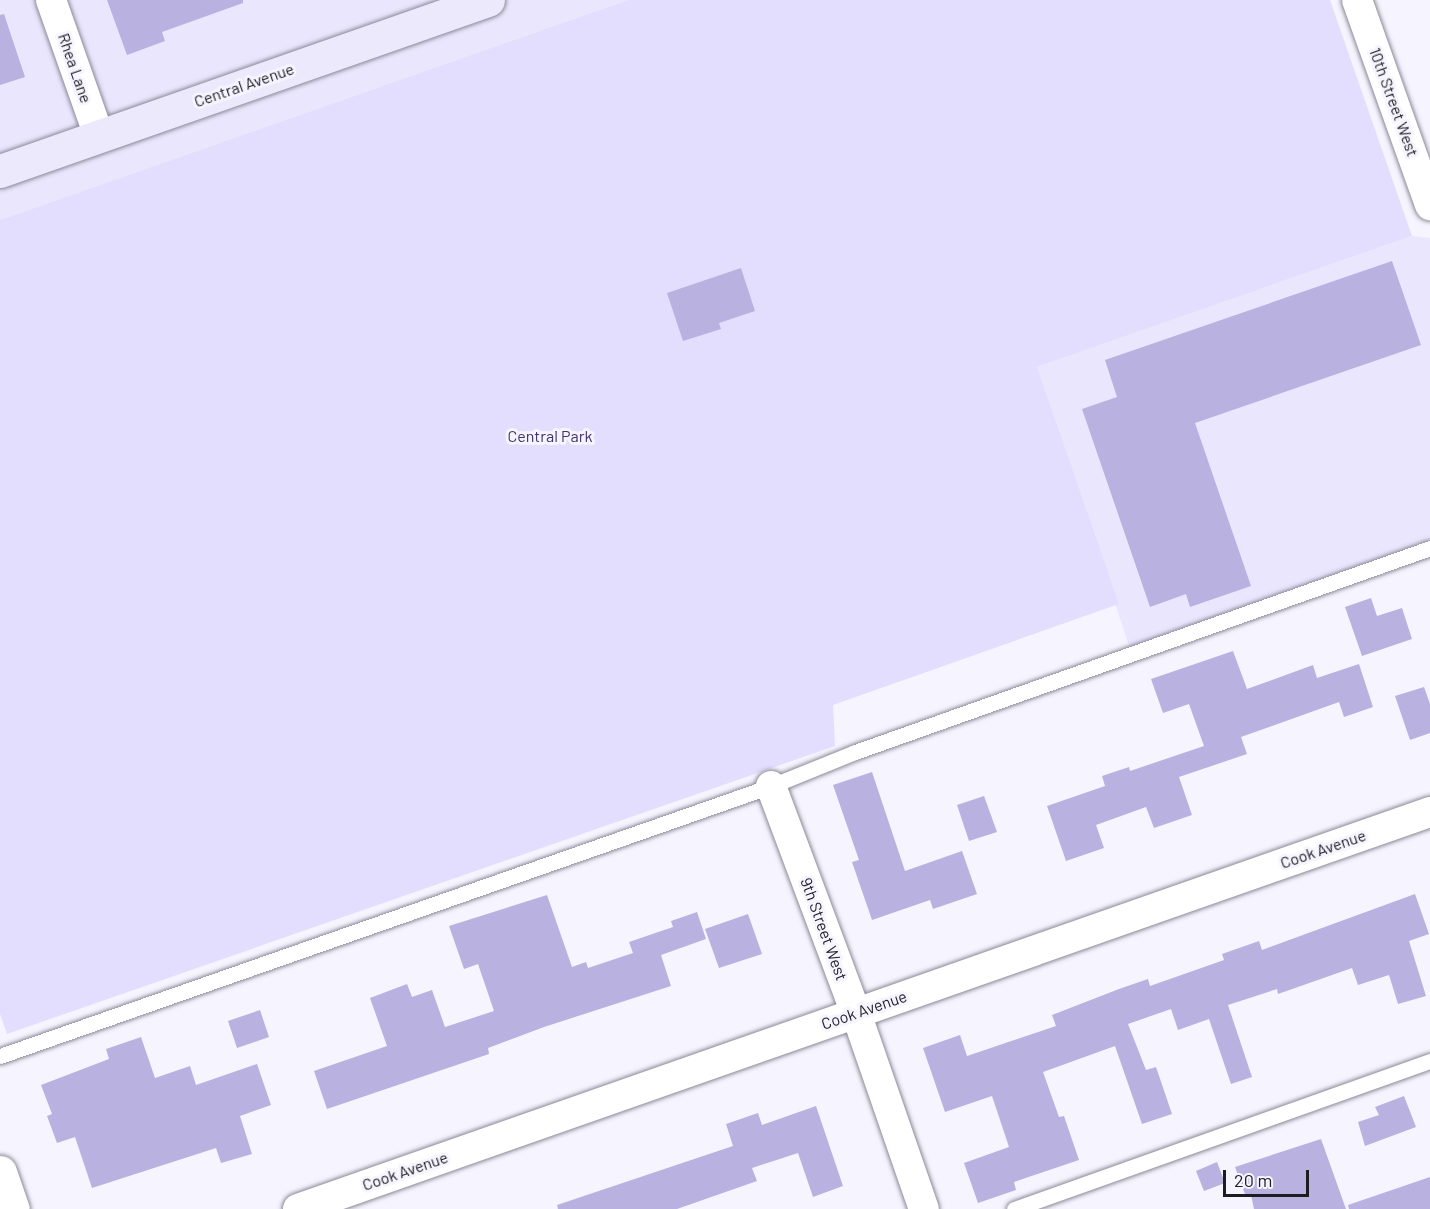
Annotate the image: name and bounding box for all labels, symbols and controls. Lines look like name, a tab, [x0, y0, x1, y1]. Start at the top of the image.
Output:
street label: Rhea Lane	[54, 31, 96, 105]
street label: 10th Street West	[1365, 45, 1423, 159]
street label: Central Avenue	[192, 59, 296, 111]
park label: Central Park	[508, 426, 592, 446]
street label: Cook Avenue	[1278, 825, 1368, 873]
street label: 9th Street West	[797, 875, 851, 983]
street label: Cook Avenue	[819, 986, 909, 1034]
street label: Cook Avenue	[360, 1147, 450, 1195]
scale bar	[1226, 1158, 1312, 1196]
text: 20 m	[1234, 1169, 1272, 1191]

